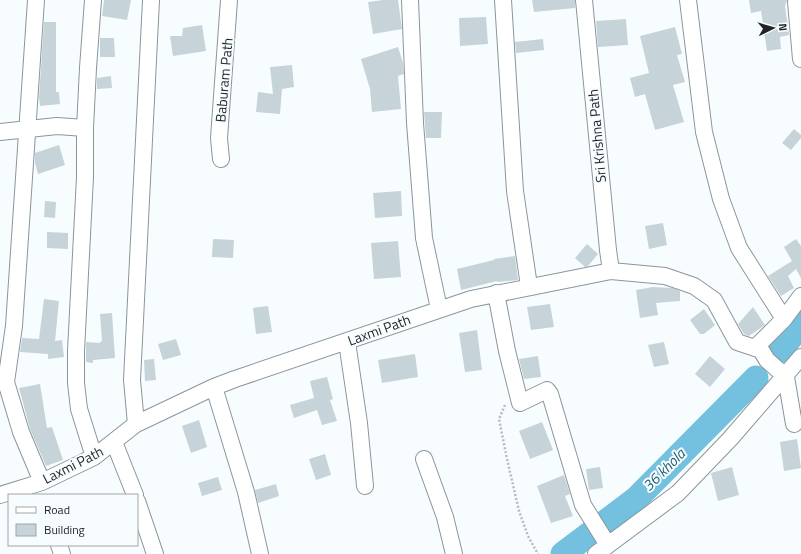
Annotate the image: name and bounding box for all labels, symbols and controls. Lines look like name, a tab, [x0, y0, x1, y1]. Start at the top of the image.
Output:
north arrow	[753, 8, 793, 48]
text: N	[775, 23, 791, 32]
street label: Baburam Path	[209, 37, 238, 123]
street label: Sri Krishna Path	[582, 88, 611, 184]
street label: Laxmi Path	[344, 308, 413, 351]
street label: Laxmi Path	[39, 440, 107, 489]
water label: 36 khola	[637, 442, 691, 496]
legend	[8, 494, 138, 546]
text: Road	[44, 500, 70, 519]
text: Building	[44, 520, 85, 539]

